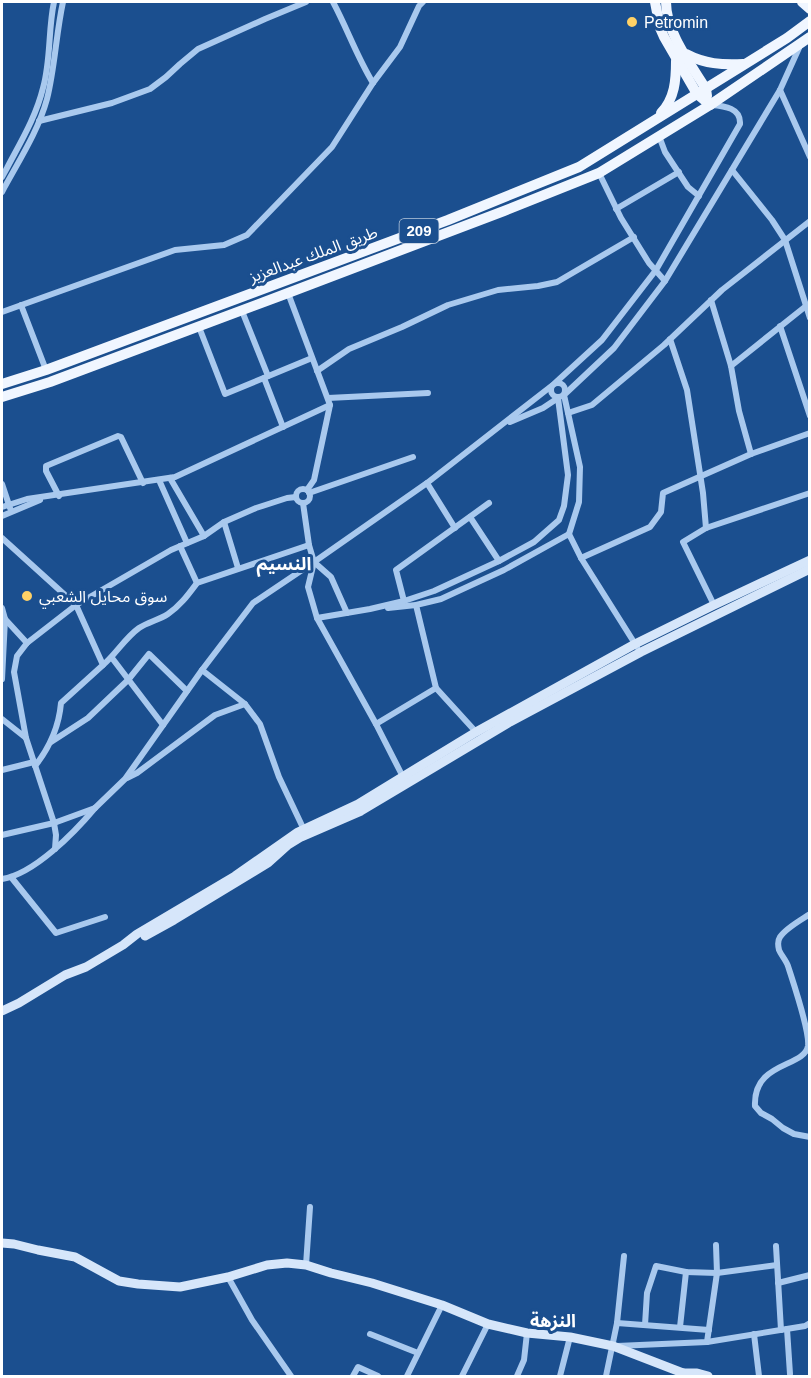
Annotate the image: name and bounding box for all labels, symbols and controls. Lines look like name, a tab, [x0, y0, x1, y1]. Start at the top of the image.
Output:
place label: Petromin	[644, 14, 708, 31]
marker: Petromin	[625, 15, 639, 29]
road number: 209	[400, 219, 438, 243]
street label: طريق الملك عبدالعزيز	[246, 223, 381, 288]
district label: النسيم	[257, 554, 311, 577]
place label: سوق محايل الشعبي	[39, 588, 167, 609]
marker: سوق محايل الشعبي	[20, 589, 34, 603]
district label: النزهة	[530, 1311, 576, 1332]

